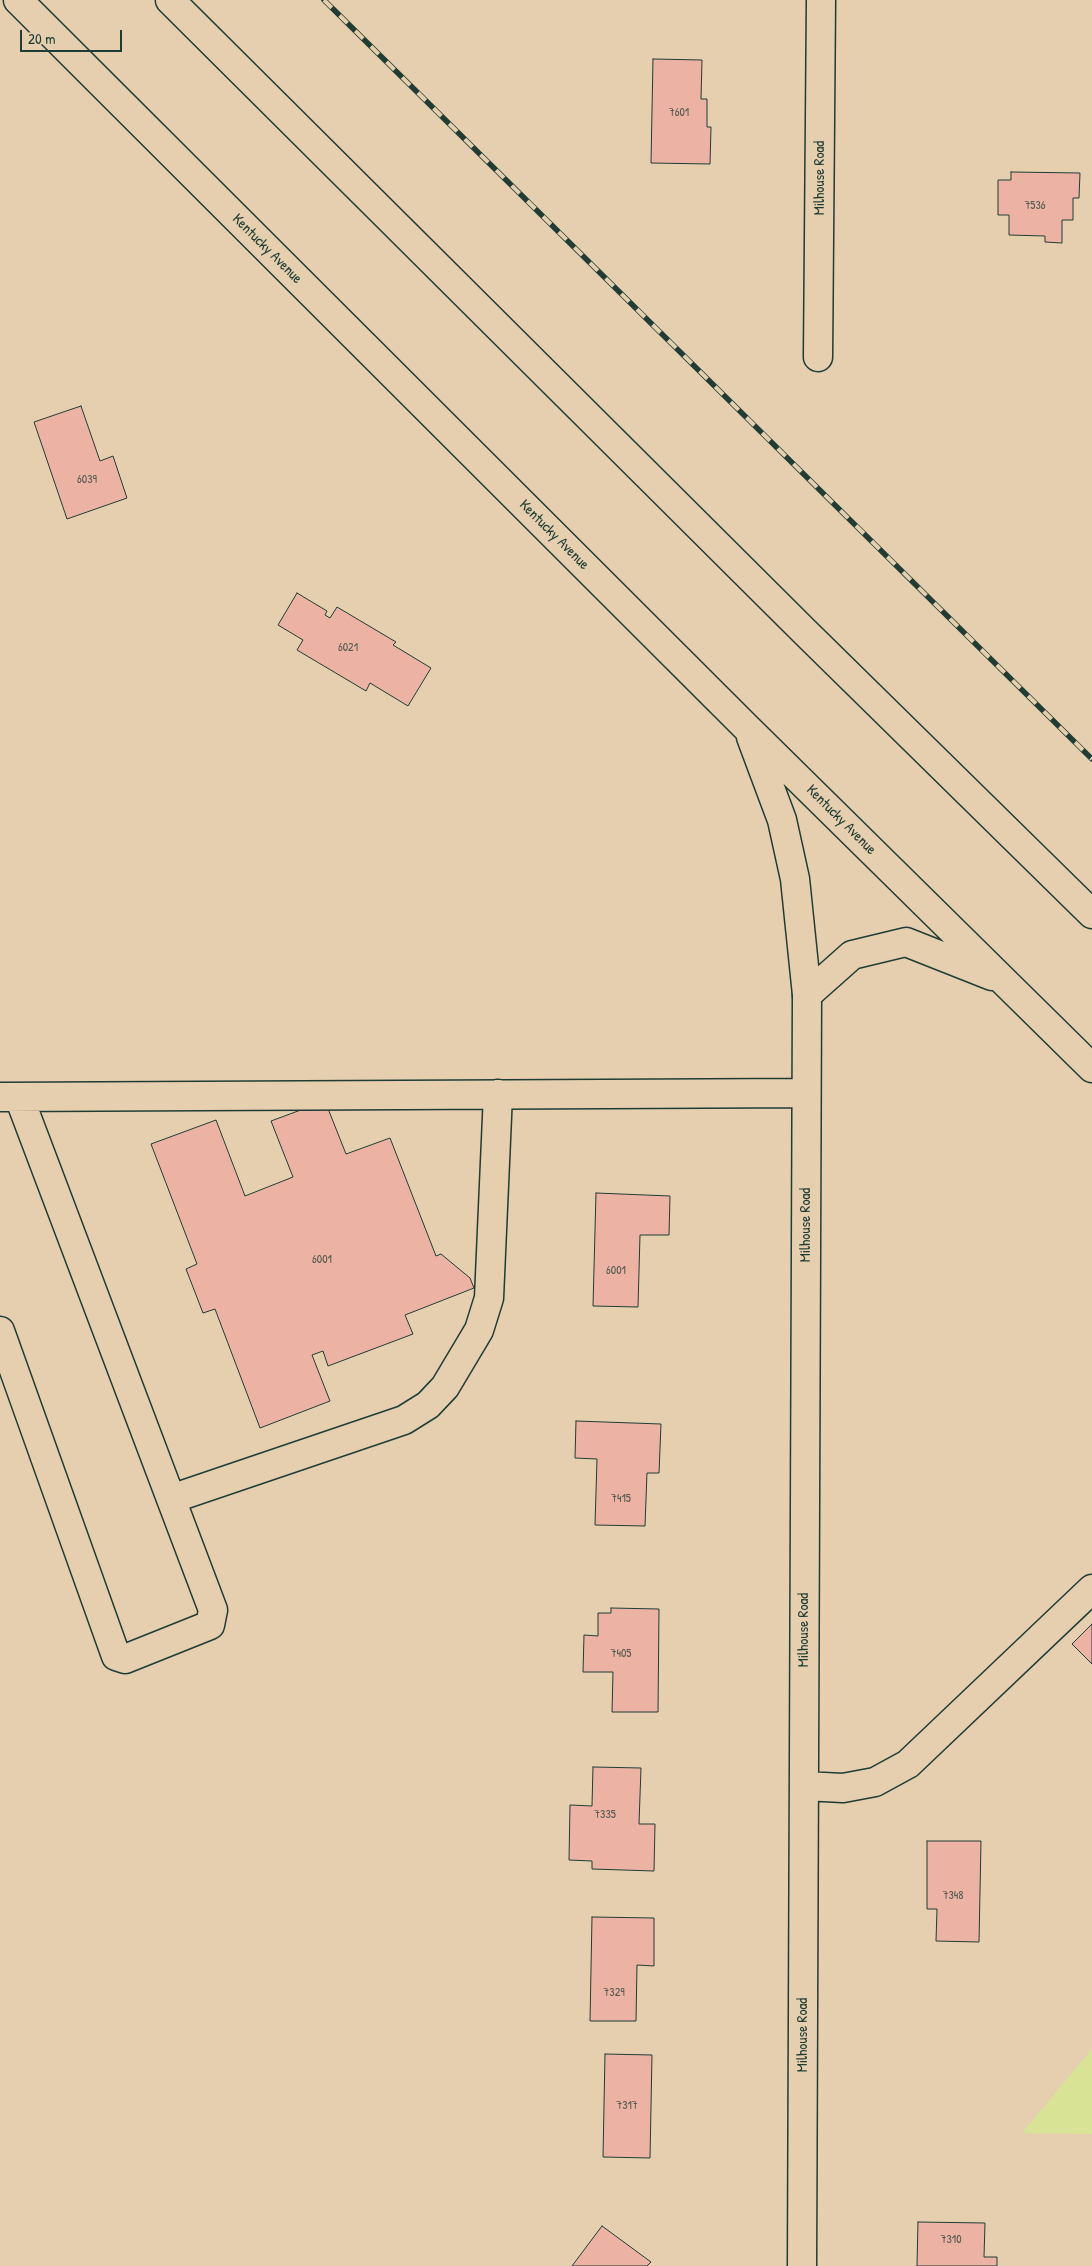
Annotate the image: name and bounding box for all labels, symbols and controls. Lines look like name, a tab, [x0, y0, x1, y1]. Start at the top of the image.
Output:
scale bar	[22, 20, 125, 52]
text: 20 m	[28, 28, 55, 49]
house number: 7601	[669, 106, 689, 120]
street label: Milhouse Road	[811, 141, 829, 215]
house number: 7536	[1024, 199, 1046, 213]
street label: Kentucky Avenue	[228, 210, 306, 288]
house number: 6039	[77, 473, 97, 487]
street label: Kentucky Avenue	[515, 496, 593, 574]
house number: 6021	[338, 641, 358, 655]
street label: Kentucky Avenue	[802, 781, 880, 859]
street label: Milhouse Road	[797, 1188, 815, 1262]
house number: 6001	[312, 1253, 332, 1267]
house number: 6001	[606, 1264, 626, 1278]
house number: 7415	[611, 1492, 631, 1506]
street label: Milhouse Road	[795, 1593, 813, 1667]
house number: 7405	[611, 1647, 631, 1661]
house number: 7335	[594, 1808, 616, 1822]
house number: 7348	[942, 1889, 964, 1903]
house number: 7329	[603, 1986, 625, 2000]
street label: Milhouse Road	[794, 1998, 812, 2072]
house number: 7317	[616, 2099, 638, 2113]
house number: 7310	[940, 2233, 962, 2247]

